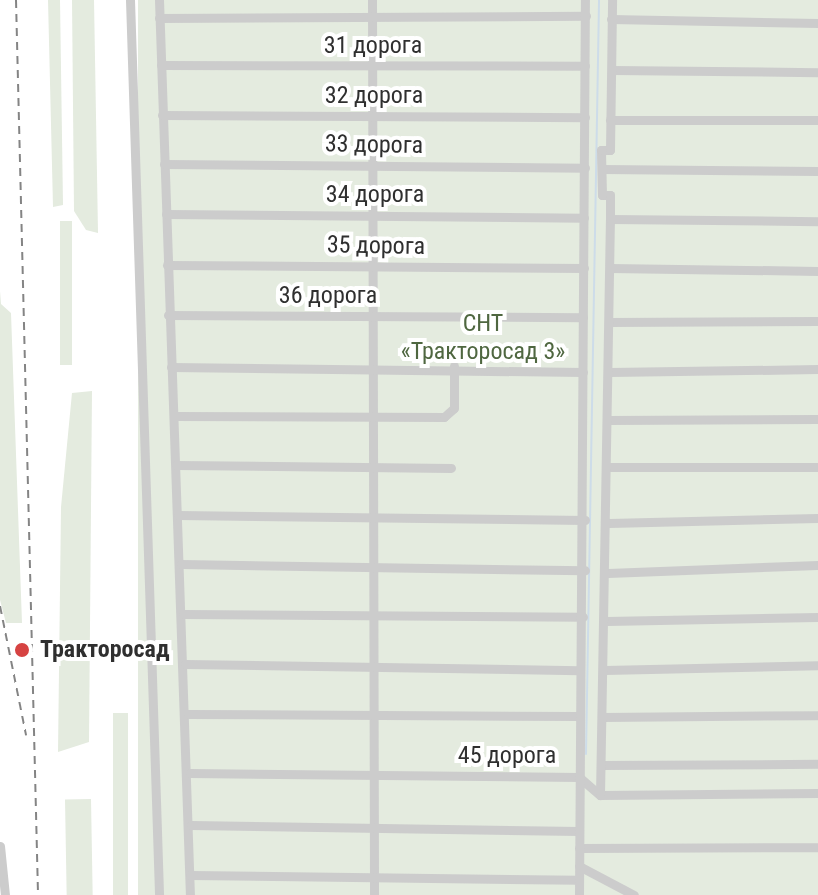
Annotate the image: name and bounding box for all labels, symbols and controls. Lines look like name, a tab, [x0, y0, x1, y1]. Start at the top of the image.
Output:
street label: 31 дорога	[324, 32, 422, 60]
street label: 32 дорога	[325, 82, 423, 110]
street label: 33 дорога	[325, 130, 423, 160]
street label: 34 дорога	[326, 181, 424, 209]
street label: 35 дорога	[327, 231, 425, 261]
street label: 36 дорога	[279, 282, 377, 310]
park label: СНТ «Тракторосад 3»	[401, 310, 565, 366]
place label: Тракторосад	[40, 636, 169, 664]
marker: Тракторосад	[11, 639, 33, 661]
street label: 45 дорога	[458, 742, 556, 770]

